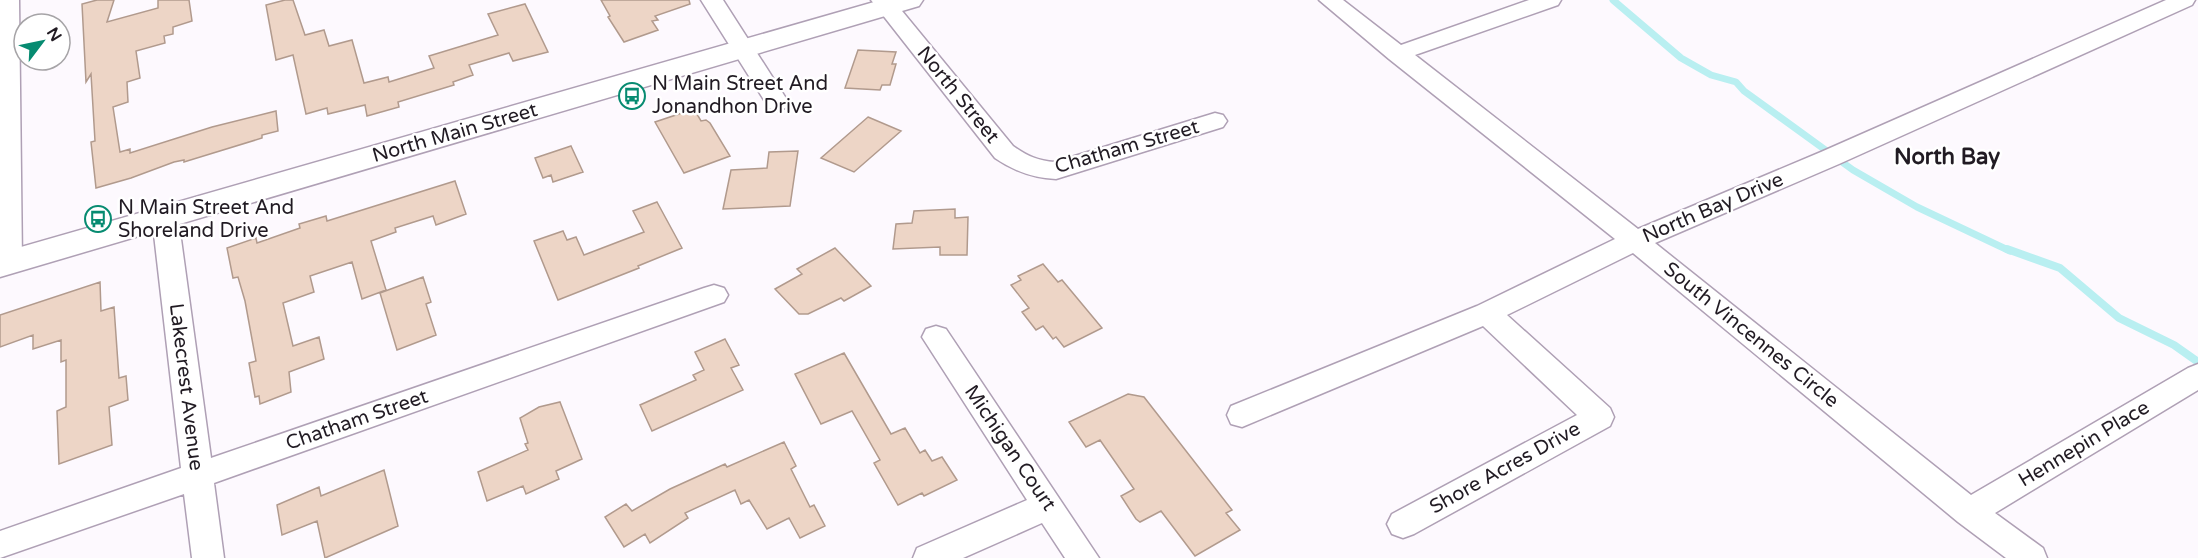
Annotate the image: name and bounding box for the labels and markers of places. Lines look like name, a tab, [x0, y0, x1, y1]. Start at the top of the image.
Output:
place label: N Main Street And Jonandhon Drive	[652, 72, 828, 119]
bus stop icon: N Main Street And Jonandhon Drive	[617, 81, 647, 111]
place label: N Main Street And Shoreland Drive	[118, 196, 294, 243]
bus stop icon: N Main Street And Shoreland Drive	[83, 204, 113, 234]

